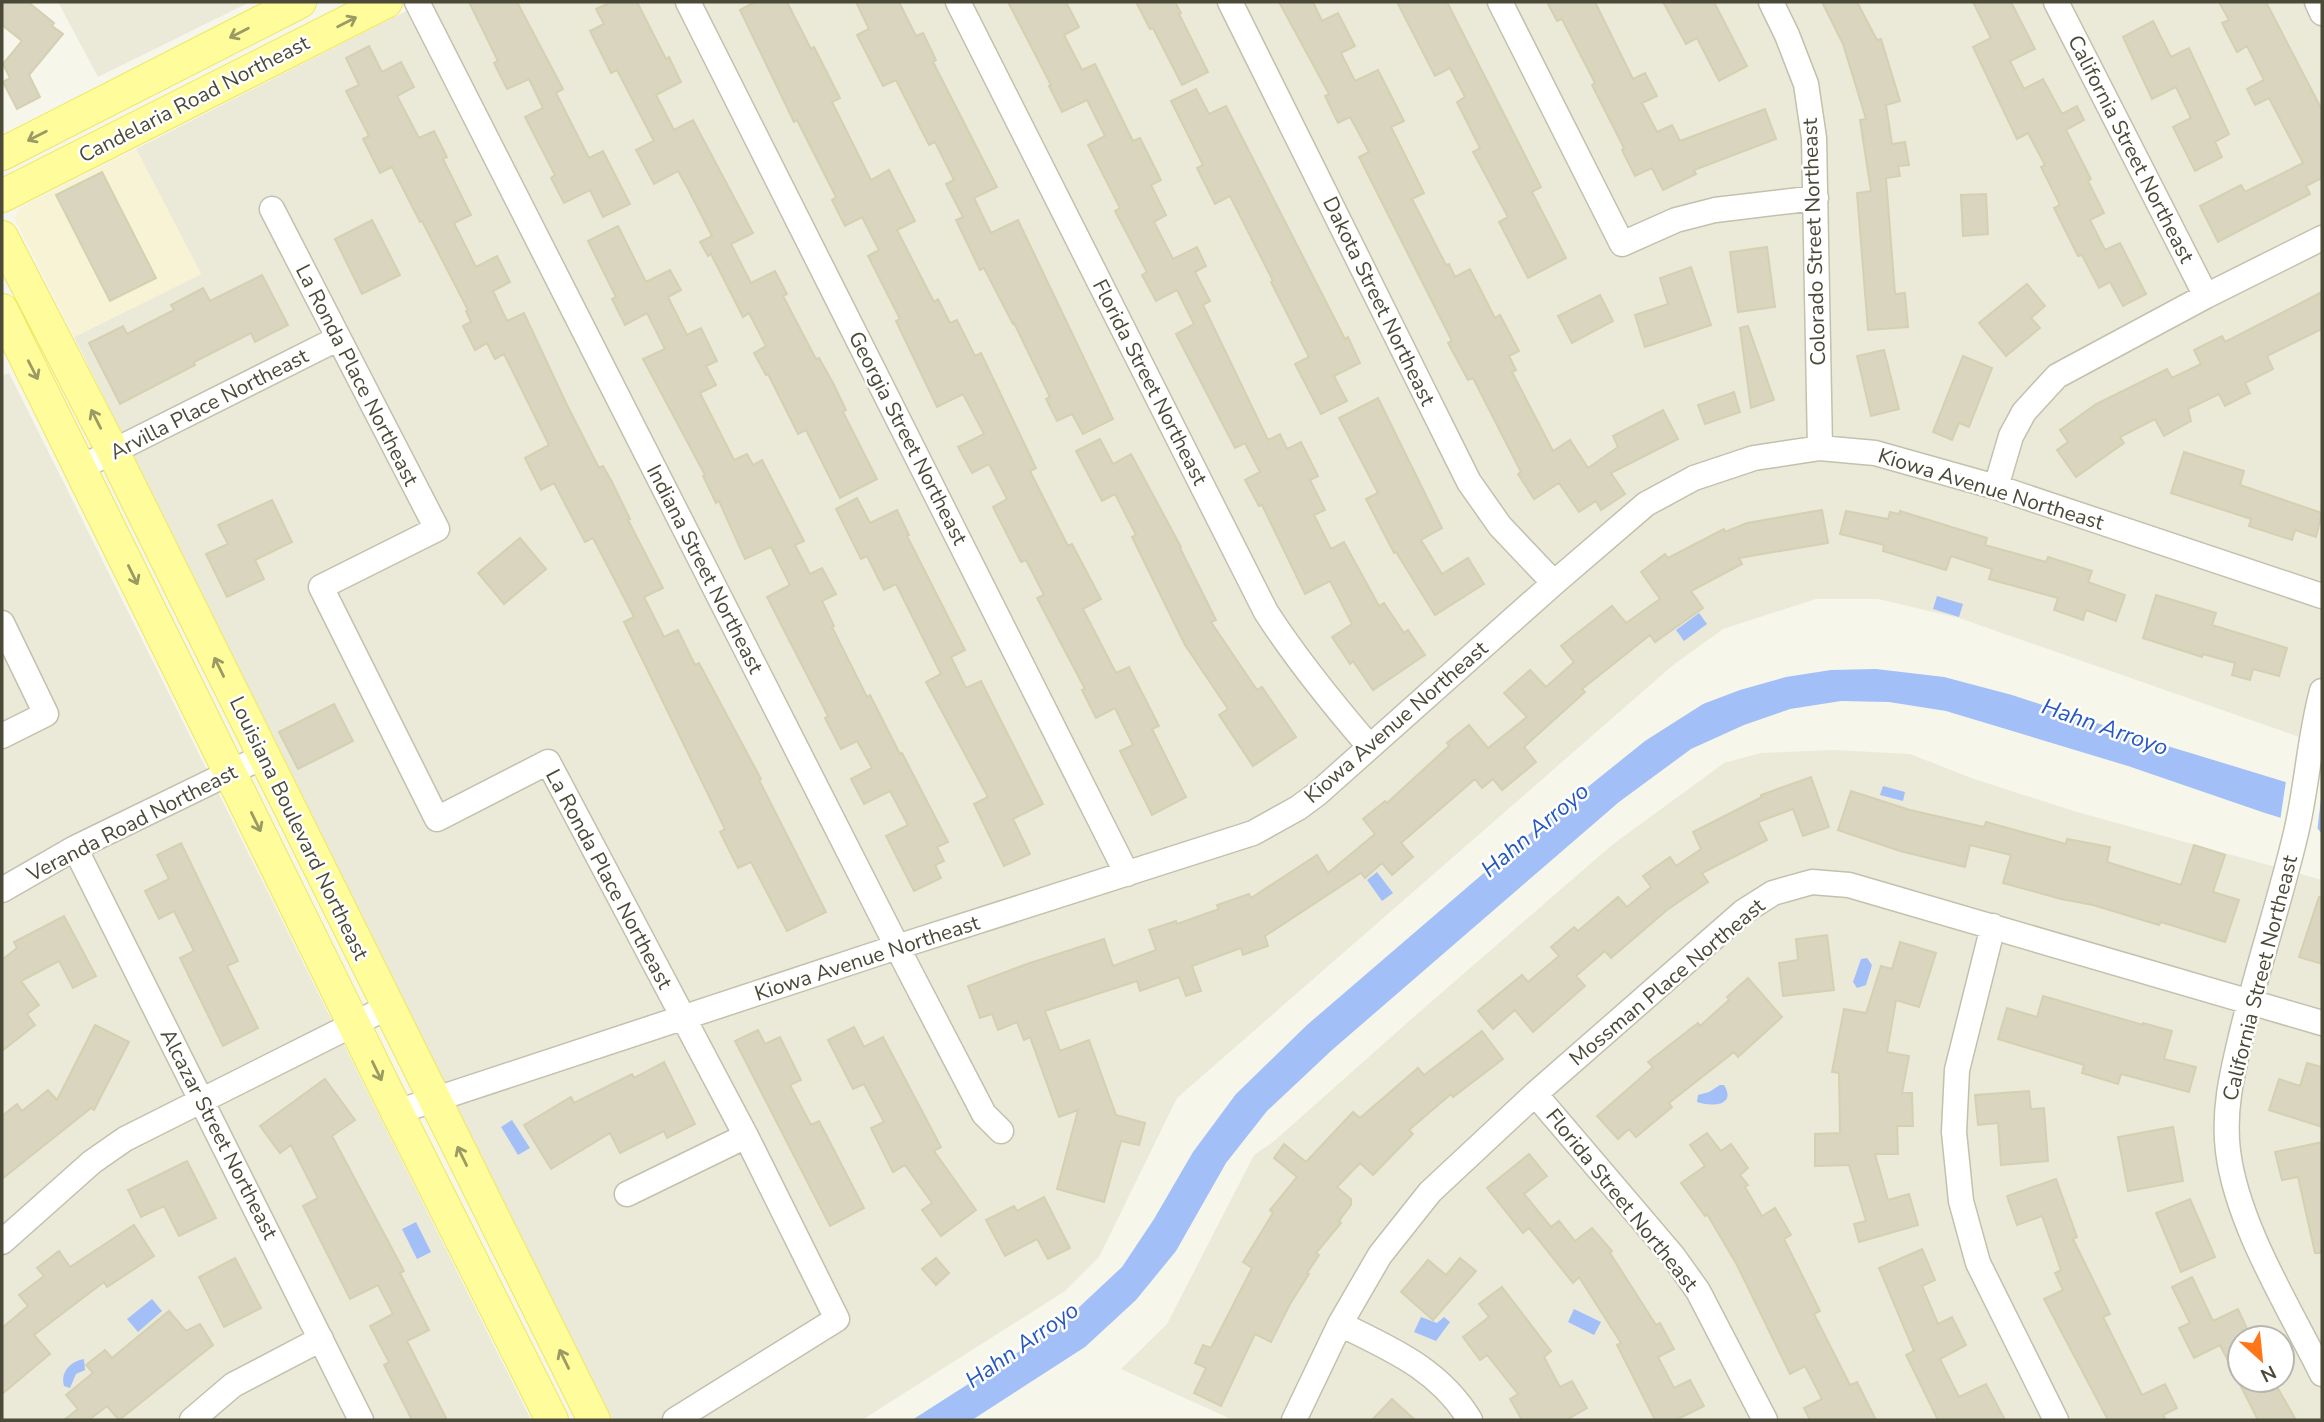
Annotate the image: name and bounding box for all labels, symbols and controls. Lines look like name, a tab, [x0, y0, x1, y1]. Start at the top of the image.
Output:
one-way arrow	[336, 14, 357, 28]
one-way arrow	[229, 26, 250, 40]
street label: Candelaria Road Northeast	[74, 28, 315, 169]
street label: California Street Northeast	[2061, 30, 2201, 268]
street label: Colorado Street Northeast	[1796, 117, 1832, 366]
one-way arrow	[27, 130, 47, 144]
street label: Dakota Street Northeast	[1316, 192, 1442, 411]
street label: La Ronda Place Northeast	[289, 259, 425, 491]
street label: Florida Street Northeast	[1086, 274, 1214, 490]
street label: Georgia Street Northeast	[842, 326, 974, 550]
street label: Arvilla Place Northeast	[105, 342, 314, 466]
one-way arrow	[26, 359, 40, 380]
one-way arrow	[89, 409, 102, 430]
street label: Kiowa Avenue Northeast	[1875, 441, 2108, 537]
street label: Indiana Street Northeast	[640, 460, 770, 679]
one-way arrow	[127, 564, 140, 585]
street label: Kiowa Avenue Northeast	[1298, 634, 1494, 810]
one-way arrow	[212, 657, 226, 677]
water label: Hahn Arroyo	[2038, 691, 2172, 763]
street label: Louisiana Boulevard Northeast	[223, 692, 375, 965]
street label: Veranda Road Northeast	[21, 758, 242, 889]
street label: La Ronda Place Northeast	[539, 764, 679, 994]
water label: Hahn Arroyo	[1475, 776, 1595, 884]
one-way arrow	[249, 811, 263, 832]
street label: California Street Northeast	[2216, 852, 2304, 1104]
street label: Mossman Place Northeast	[1563, 891, 1771, 1072]
street label: Kiowa Avenue Northeast	[751, 908, 983, 1008]
street label: Alcazar Street Northeast	[154, 1024, 285, 1245]
one-way arrow	[371, 1060, 384, 1081]
street label: Florida Street Northeast	[1540, 1103, 1705, 1298]
one-way arrow	[455, 1146, 469, 1166]
water label: Hahn Arroyo	[959, 1294, 1085, 1396]
north arrow	[2226, 1324, 2296, 1394]
one-way arrow	[556, 1349, 570, 1370]
text: N	[2256, 1358, 2281, 1388]

